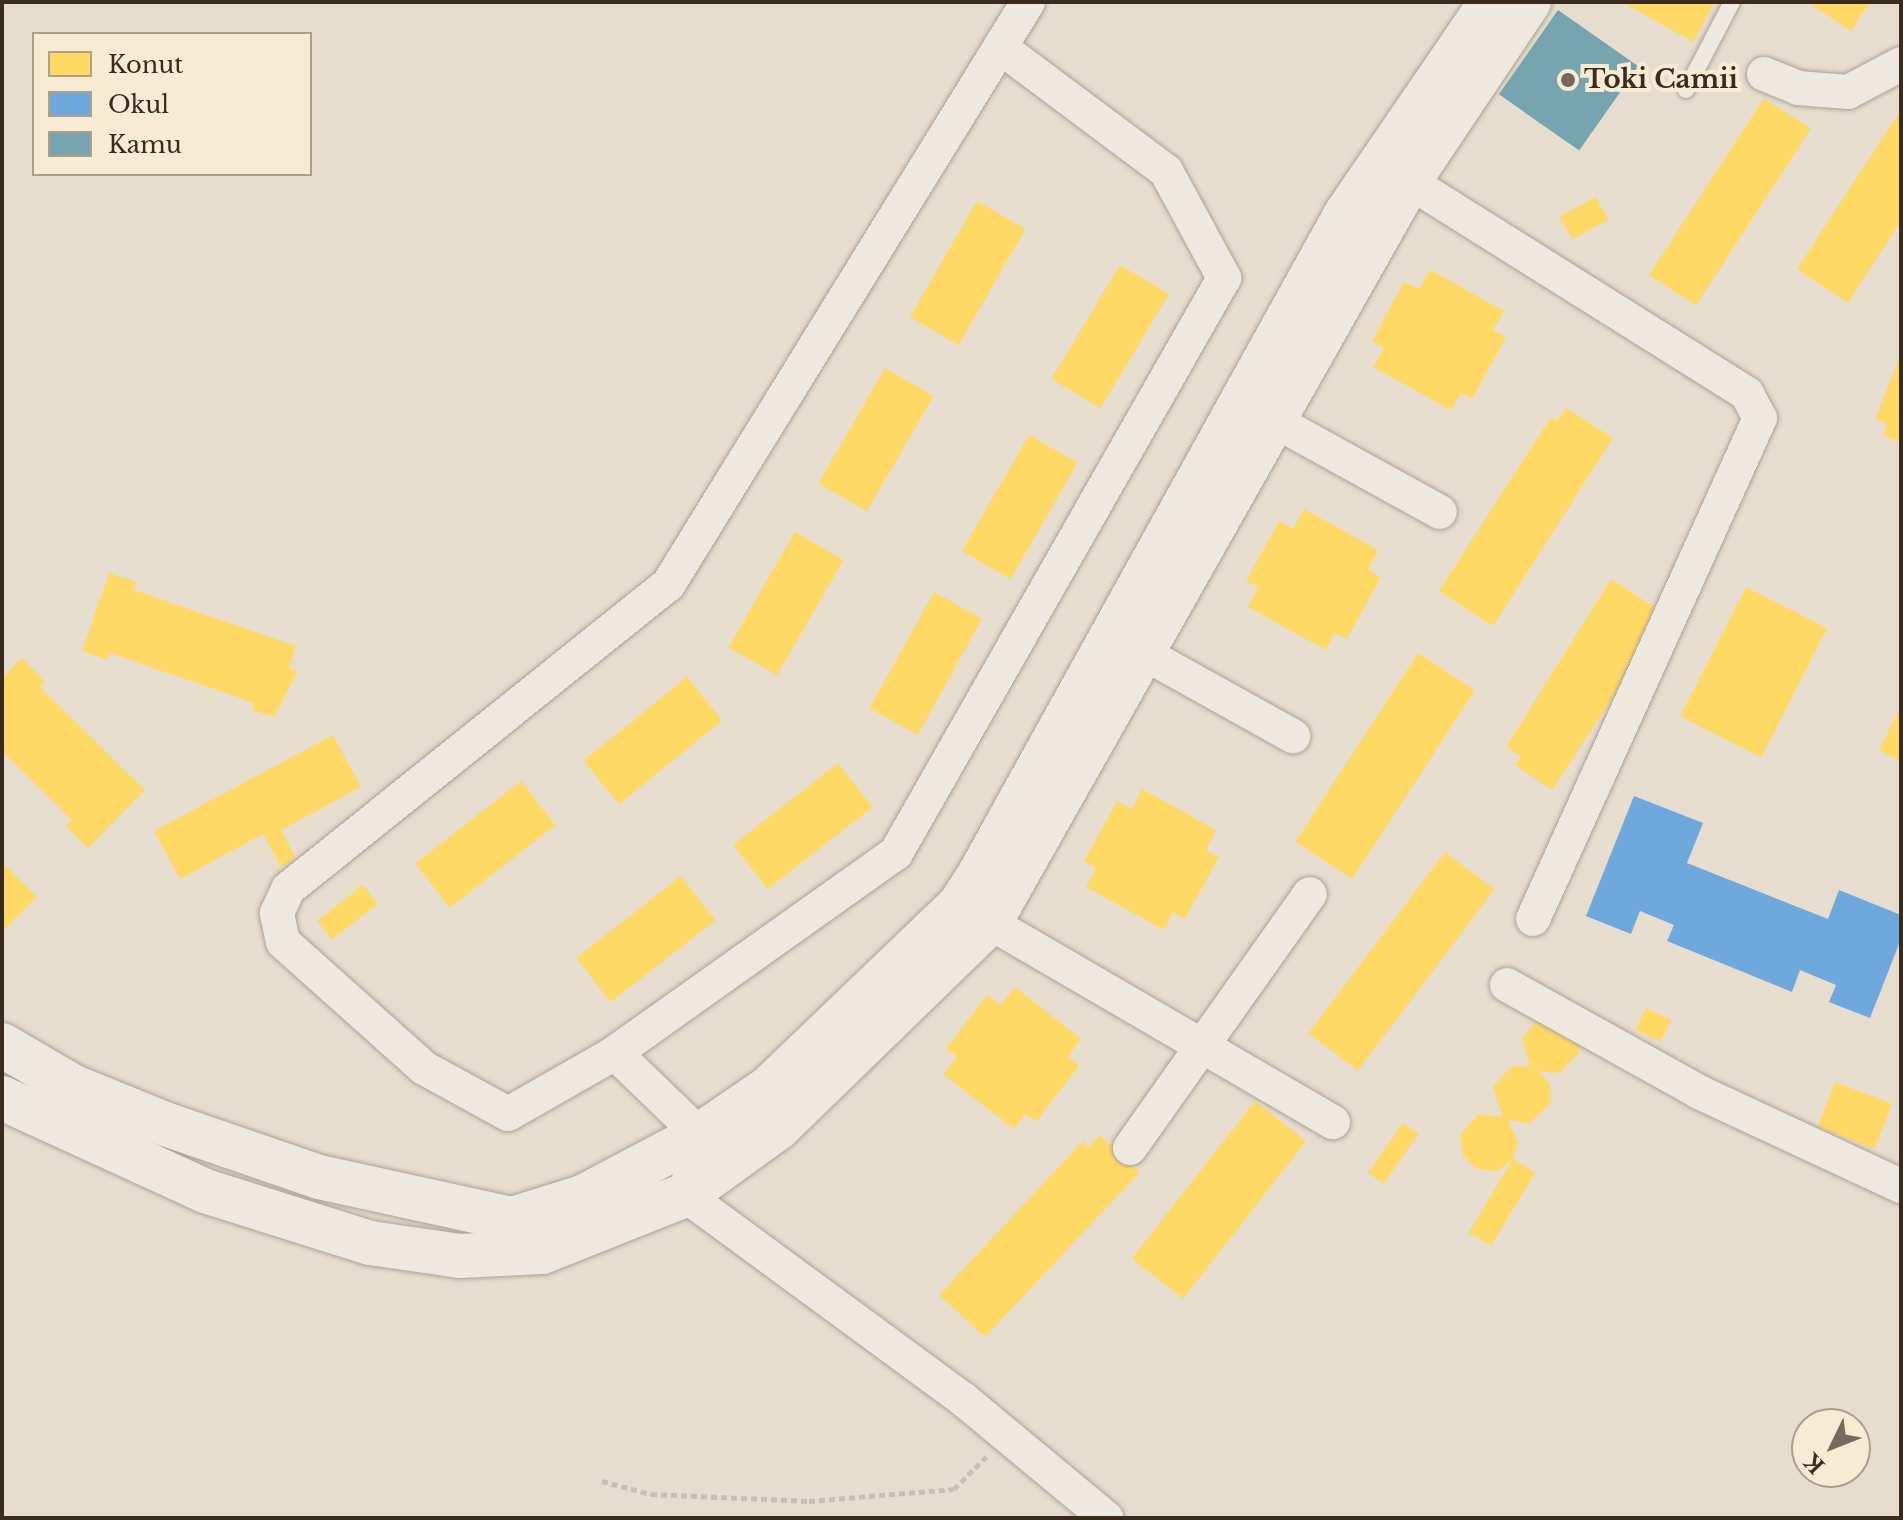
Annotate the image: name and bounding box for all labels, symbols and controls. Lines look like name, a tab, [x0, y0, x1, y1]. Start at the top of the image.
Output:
legend	[32, 32, 312, 176]
text: Konut	[108, 50, 183, 79]
place label: Toki Camii	[1584, 64, 1738, 96]
marker: Toki Camii	[1559, 71, 1577, 89]
text: Okul	[108, 90, 169, 119]
text: Kamu	[108, 130, 182, 159]
north arrow	[1791, 1408, 1871, 1488]
text: K	[1799, 1448, 1831, 1479]

